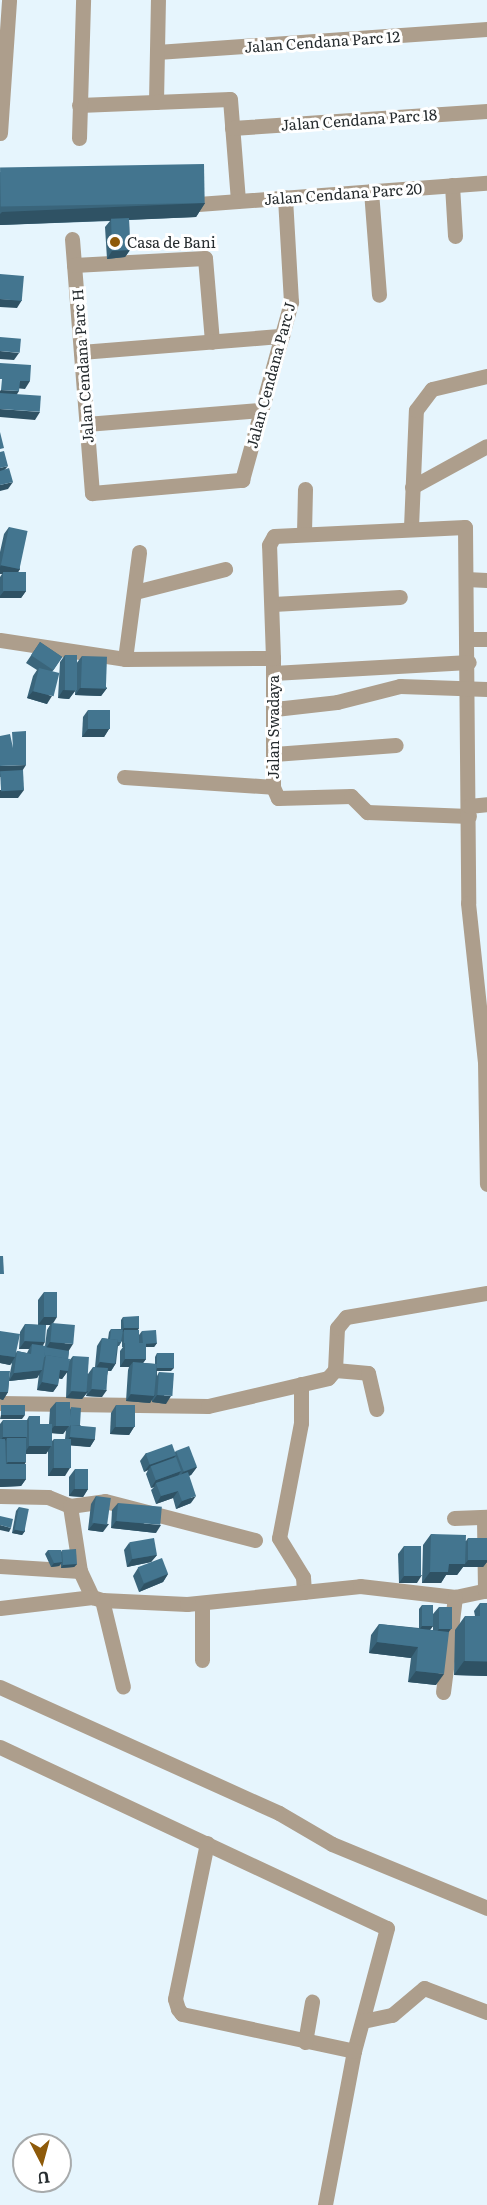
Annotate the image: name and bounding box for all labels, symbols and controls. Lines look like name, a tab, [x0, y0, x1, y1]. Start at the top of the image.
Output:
street label: Jalan Cendana Parc 12	[244, 27, 400, 55]
street label: Jalan Cendana Parc 18	[280, 105, 438, 133]
street label: Jalan Cendana Parc 20	[263, 178, 423, 208]
place label: Casa de Bani	[127, 233, 216, 251]
marker: Casa de Bani	[108, 235, 122, 249]
street label: Jalan Cendana Parc H	[68, 288, 96, 444]
street label: Jalan Cendana Parc J	[242, 300, 298, 450]
street label: Jalan Swadaya	[264, 675, 282, 779]
north arrow	[12, 2133, 72, 2193]
text: U	[36, 2166, 51, 2192]

